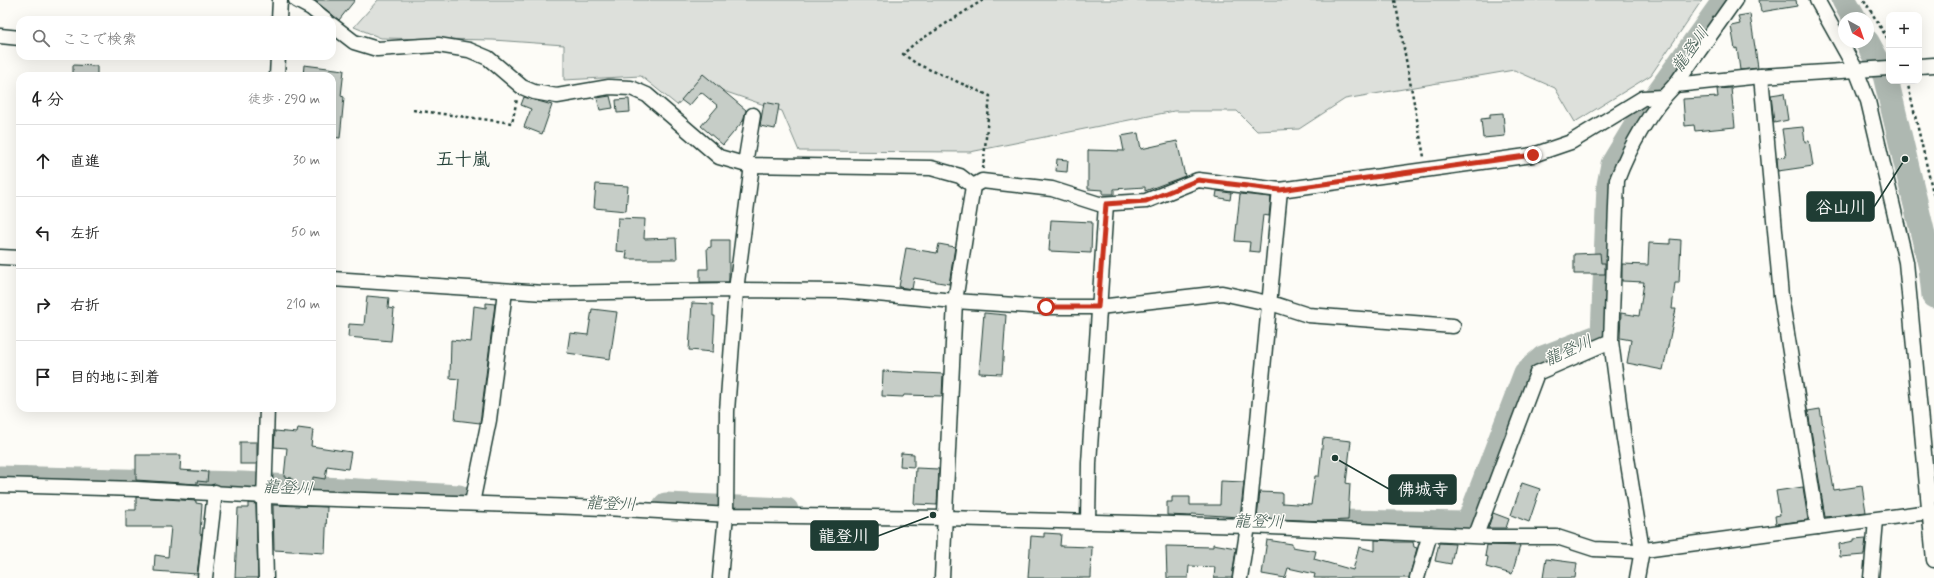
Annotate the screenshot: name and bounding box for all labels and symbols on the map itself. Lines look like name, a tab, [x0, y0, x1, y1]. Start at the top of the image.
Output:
north arrow	[1838, 12, 1874, 48]
water label: 龍登川	[1667, 22, 1715, 77]
route end	[1524, 146, 1542, 164]
district label: 五十嵐	[436, 148, 490, 172]
callout: 谷山川	[1807, 192, 1874, 221]
text: 谷山川	[1816, 197, 1867, 219]
route start	[1037, 298, 1055, 316]
water label: 龍登川	[1541, 330, 1596, 371]
callout: 佛城寺	[1389, 475, 1456, 504]
water label: 龍登川	[262, 476, 314, 500]
text: 佛城寺	[1398, 479, 1449, 501]
water label: 龍登川	[585, 492, 637, 516]
water label: 龍登川	[1233, 511, 1285, 533]
callout: 龍登川	[811, 521, 878, 550]
text: 龍登川	[819, 526, 870, 548]

